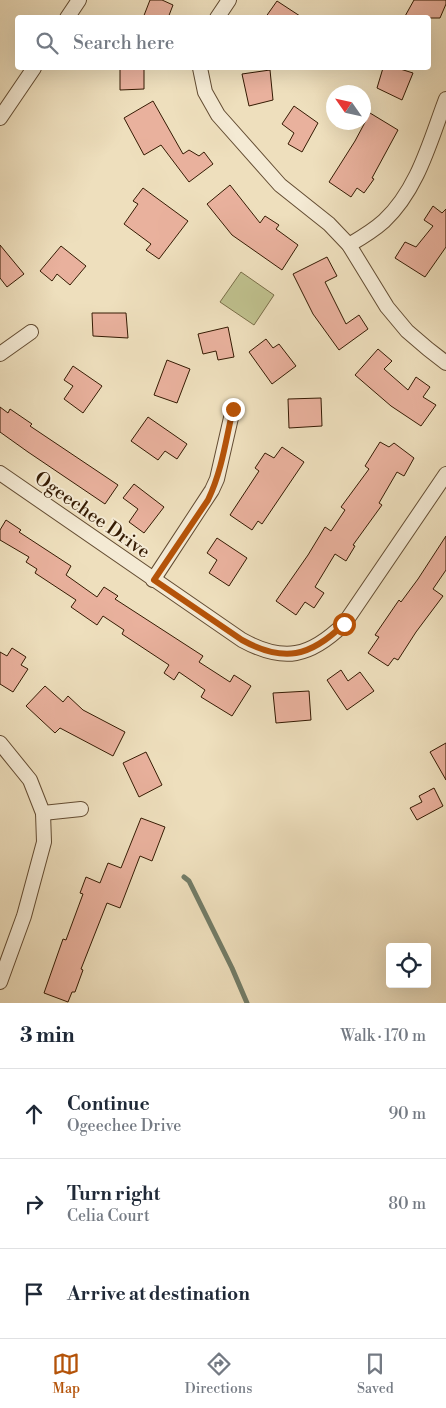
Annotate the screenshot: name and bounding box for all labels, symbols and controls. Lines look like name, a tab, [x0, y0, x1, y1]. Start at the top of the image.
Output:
search box	[15, 15, 431, 70]
icon: search	[33, 29, 61, 57]
text: Search here	[73, 31, 174, 55]
north arrow	[326, 85, 371, 130]
route end	[222, 398, 245, 421]
street label: Ogeechee Drive	[30, 466, 155, 564]
route start	[333, 613, 356, 636]
map controls	[386, 943, 431, 988]
button: locate	[386, 943, 431, 988]
text: 3 min	[20, 1023, 75, 1049]
text: Walk · 170 m	[340, 1026, 426, 1046]
text: Continue	[67, 1092, 150, 1116]
icon: ahead	[20, 1100, 48, 1128]
text: 90 m	[388, 1104, 426, 1124]
text: Ogeechee Drive	[67, 1116, 181, 1136]
text: Turn right	[67, 1182, 160, 1206]
icon: right	[20, 1190, 48, 1218]
text: 80 m	[388, 1194, 426, 1214]
text: Celia Court	[67, 1206, 150, 1226]
icon: arrive	[20, 1280, 48, 1308]
text: Arrive at destination	[67, 1282, 250, 1306]
tab: Map	[52, 1350, 80, 1398]
tab: Directions	[185, 1350, 252, 1398]
tab: Saved	[357, 1350, 394, 1398]

